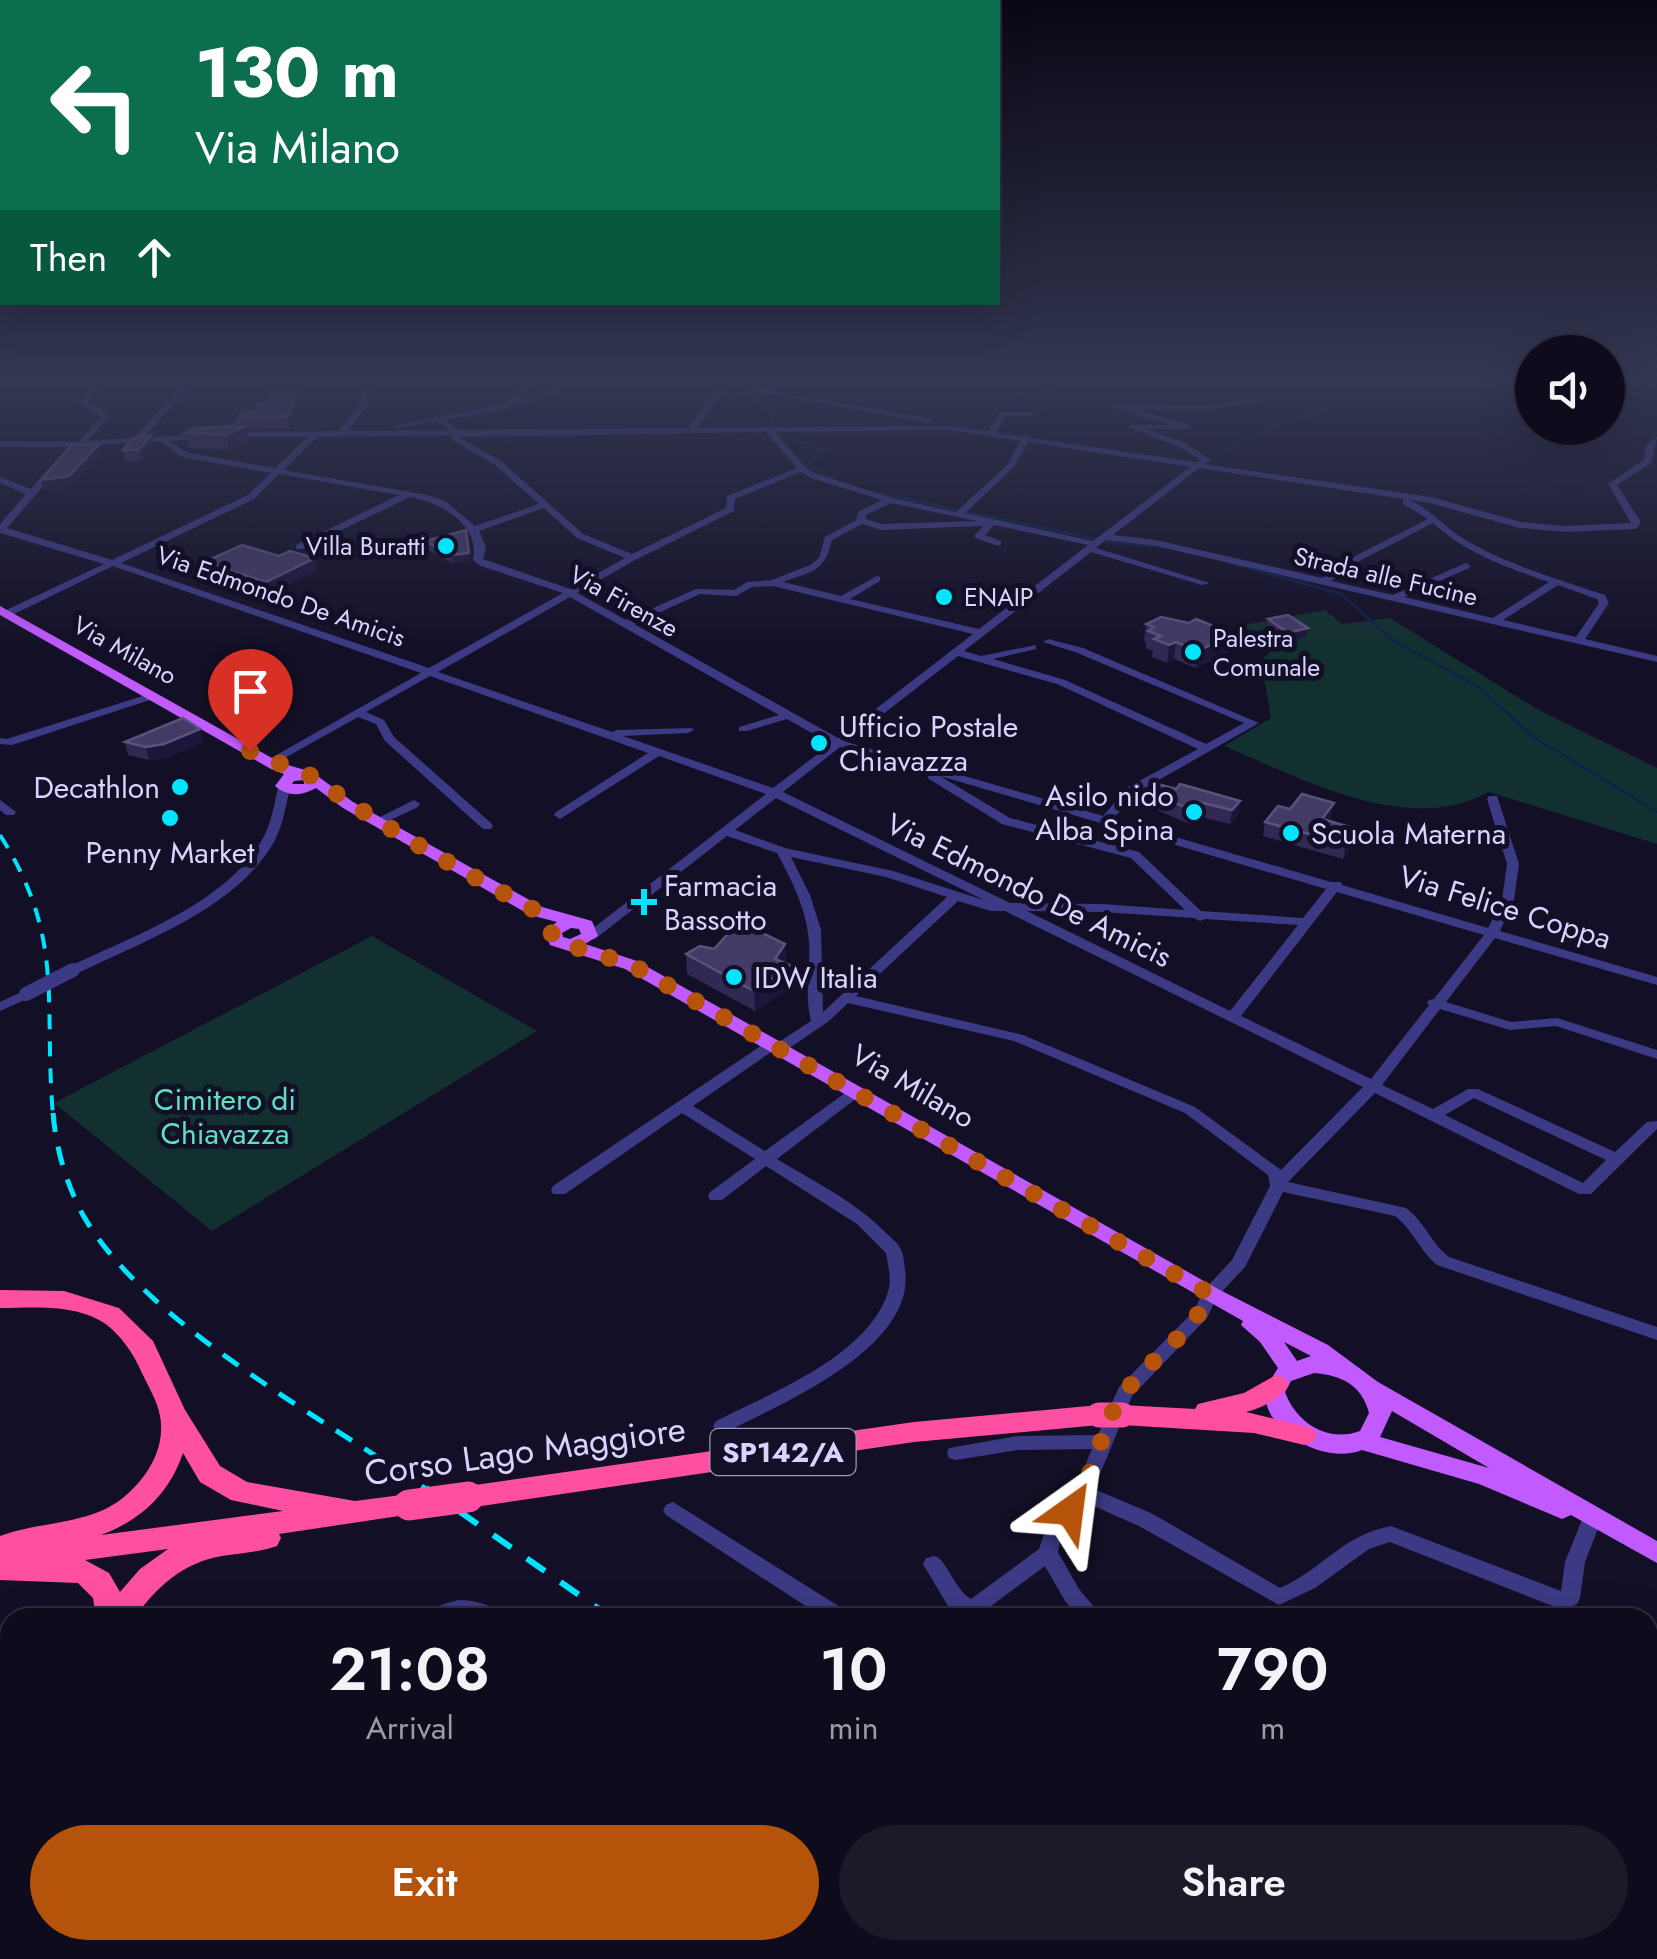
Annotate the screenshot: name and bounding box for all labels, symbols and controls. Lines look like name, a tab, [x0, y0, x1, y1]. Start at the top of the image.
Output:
text: 130 m	[195, 22, 399, 123]
icon: left	[30, 40, 160, 170]
text: Via Milano	[195, 115, 400, 180]
text: Then	[30, 230, 107, 285]
icon: ahead	[127, 230, 182, 285]
map controls	[1515, 335, 1625, 445]
button: sound	[1515, 335, 1625, 445]
place label: Villa Buratti	[306, 528, 426, 564]
marker: Villa Buratti	[435, 535, 457, 557]
street label: Via Edmondo De Amicis	[152, 537, 410, 655]
street label: Strada alle Fucine	[1291, 537, 1481, 615]
street label: Via Firenze	[563, 556, 685, 646]
place label: ENAIP	[964, 579, 1033, 615]
marker: ENAIP	[933, 586, 955, 608]
street label: Via Milano	[66, 607, 184, 693]
place label: Palestra Comunale	[1213, 620, 1320, 685]
marker: Palestra Comunale	[1182, 641, 1204, 663]
pin	[208, 649, 293, 752]
icon: arrive	[223, 664, 278, 719]
place label: Ufficio Postale Chiavazza	[839, 705, 1018, 782]
marker: Ufficio Postale Chiavazza	[808, 732, 830, 754]
place label: Decathlon	[33, 766, 160, 809]
place label: Asilo nido Alba Spina	[1035, 774, 1174, 851]
marker: Decathlon	[169, 776, 191, 798]
marker: Asilo nido Alba Spina	[1183, 801, 1205, 823]
street label: Via Edmondo De Amicis	[879, 802, 1179, 978]
marker: Penny Market	[159, 807, 181, 829]
place label: Scuola Materna	[1311, 812, 1506, 855]
marker: Scuola Materna	[1280, 822, 1302, 844]
place label: Penny Market	[86, 831, 255, 874]
street label: Via Felice Coppa	[1394, 854, 1616, 960]
place label: Farmacia Bassotto	[664, 864, 777, 941]
marker: Farmacia Bassotto	[633, 891, 655, 913]
place label: IDW Italia	[754, 956, 878, 999]
marker: IDW Italia	[723, 966, 745, 988]
street label: Via Milano	[843, 1033, 983, 1139]
park label: Cimitero di Chiavazza	[154, 1078, 296, 1155]
street label: Corso Lago Maggiore	[361, 1404, 689, 1498]
road number: SP142/A	[710, 1429, 856, 1475]
position arrow	[1018, 1459, 1122, 1563]
text: 21:08	[329, 1626, 490, 1713]
text: 10	[820, 1626, 888, 1713]
text: 790	[1217, 1626, 1329, 1713]
text: Arrival	[366, 1705, 454, 1751]
text: min	[828, 1705, 879, 1751]
text: m	[1260, 1705, 1285, 1751]
button: Exit	[30, 1825, 819, 1940]
button: Share	[839, 1825, 1628, 1940]

